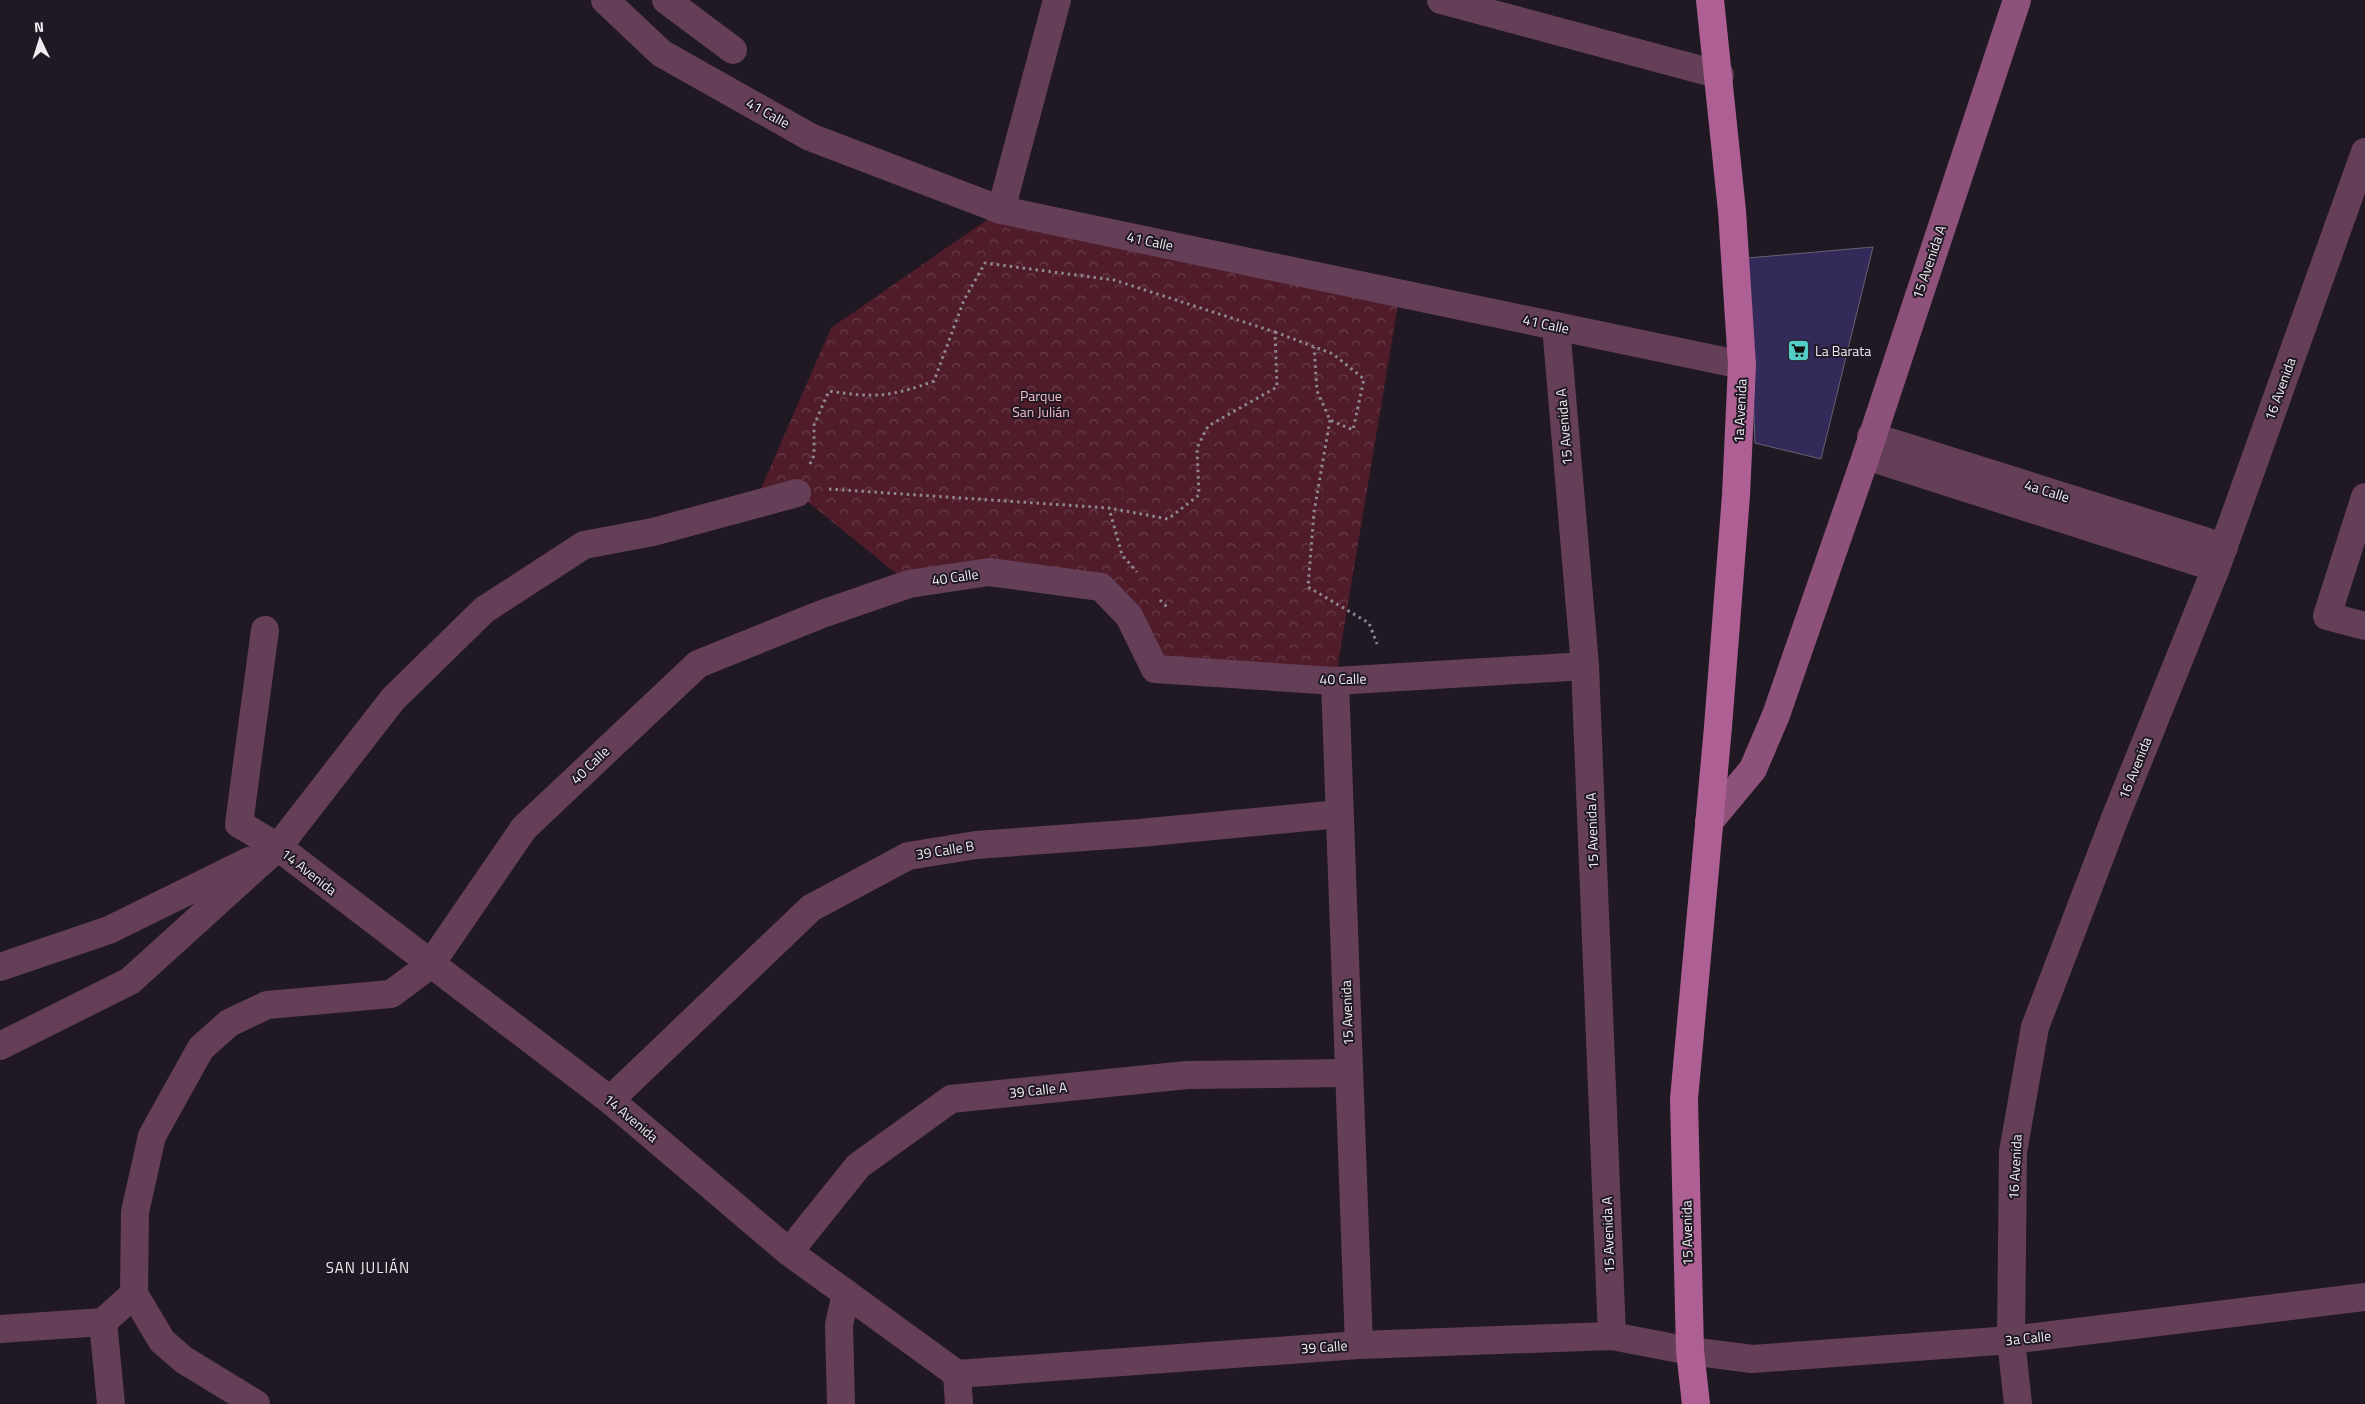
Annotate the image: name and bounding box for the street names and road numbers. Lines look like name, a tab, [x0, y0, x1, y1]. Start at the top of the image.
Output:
street label: 41 Calle	[743, 92, 794, 133]
street label: 15 Avenida A	[1906, 221, 1951, 302]
street label: 41 Calle	[1125, 225, 1175, 256]
street label: 41 Calle	[1521, 308, 1571, 339]
street label: 16 Avenida	[2258, 354, 2301, 423]
street label: 1a Avenida	[1727, 378, 1752, 444]
street label: 15 Avenida A	[1550, 387, 1577, 466]
street label: 4a Calle	[2022, 474, 2072, 507]
street label: 40 Calle	[930, 563, 980, 590]
street label: 40 Calle	[1319, 668, 1367, 689]
street label: 16 Avenida	[2113, 733, 2157, 802]
street label: 40 Calle	[565, 741, 614, 788]
street label: 15 Avenida A	[1580, 792, 1603, 870]
street label: 39 Calle B	[914, 835, 976, 864]
street label: 14 Avenida	[277, 843, 342, 900]
street label: 15 Avenida	[1335, 980, 1358, 1046]
street label: 39 Calle A	[1008, 1076, 1069, 1103]
street label: 14 Avenida	[599, 1089, 663, 1147]
street label: 16 Avenida	[2002, 1134, 2027, 1200]
street label: 15 Avenida A	[1596, 1196, 1619, 1274]
street label: 15 Avenida	[1675, 1200, 1698, 1266]
street label: 3a Calle	[2004, 1325, 2052, 1350]
street label: 39 Calle	[1300, 1334, 1348, 1359]

